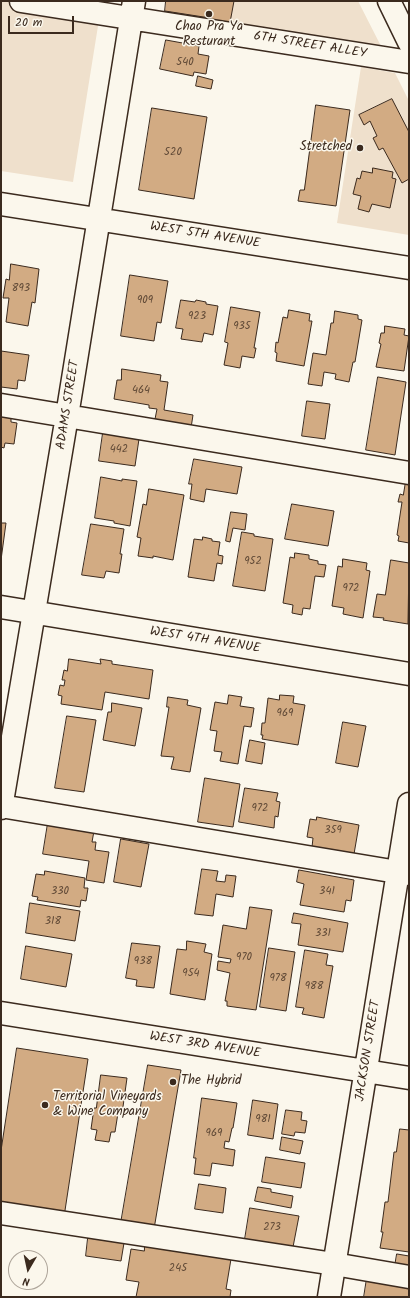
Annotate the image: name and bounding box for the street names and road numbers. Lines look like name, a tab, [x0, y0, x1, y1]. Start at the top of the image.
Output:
street label: 6TH STREET ALLEY	[252, 29, 368, 63]
street label: WEST 5TH AVENUE	[149, 220, 261, 252]
street label: ADAMS STREET	[54, 359, 84, 451]
street label: WEST 4TH AVENUE	[149, 625, 261, 657]
street label: JACKSON STREET	[353, 999, 385, 1103]
street label: WEST 3RD AVENUE	[148, 1030, 262, 1062]

